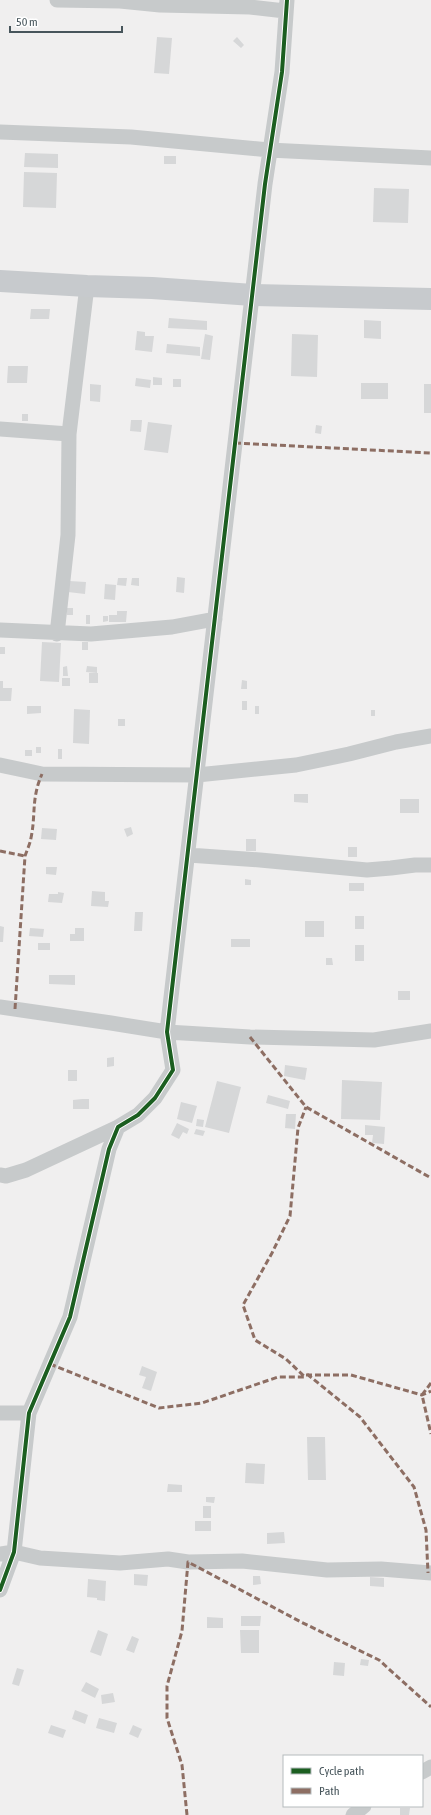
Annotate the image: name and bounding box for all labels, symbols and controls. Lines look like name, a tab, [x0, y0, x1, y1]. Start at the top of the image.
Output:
scale bar	[10, 8, 122, 34]
text: 50 m	[16, 15, 38, 29]
legend	[283, 1755, 423, 1807]
text: Cycle path	[319, 1764, 364, 1778]
text: Path	[319, 1784, 340, 1798]

